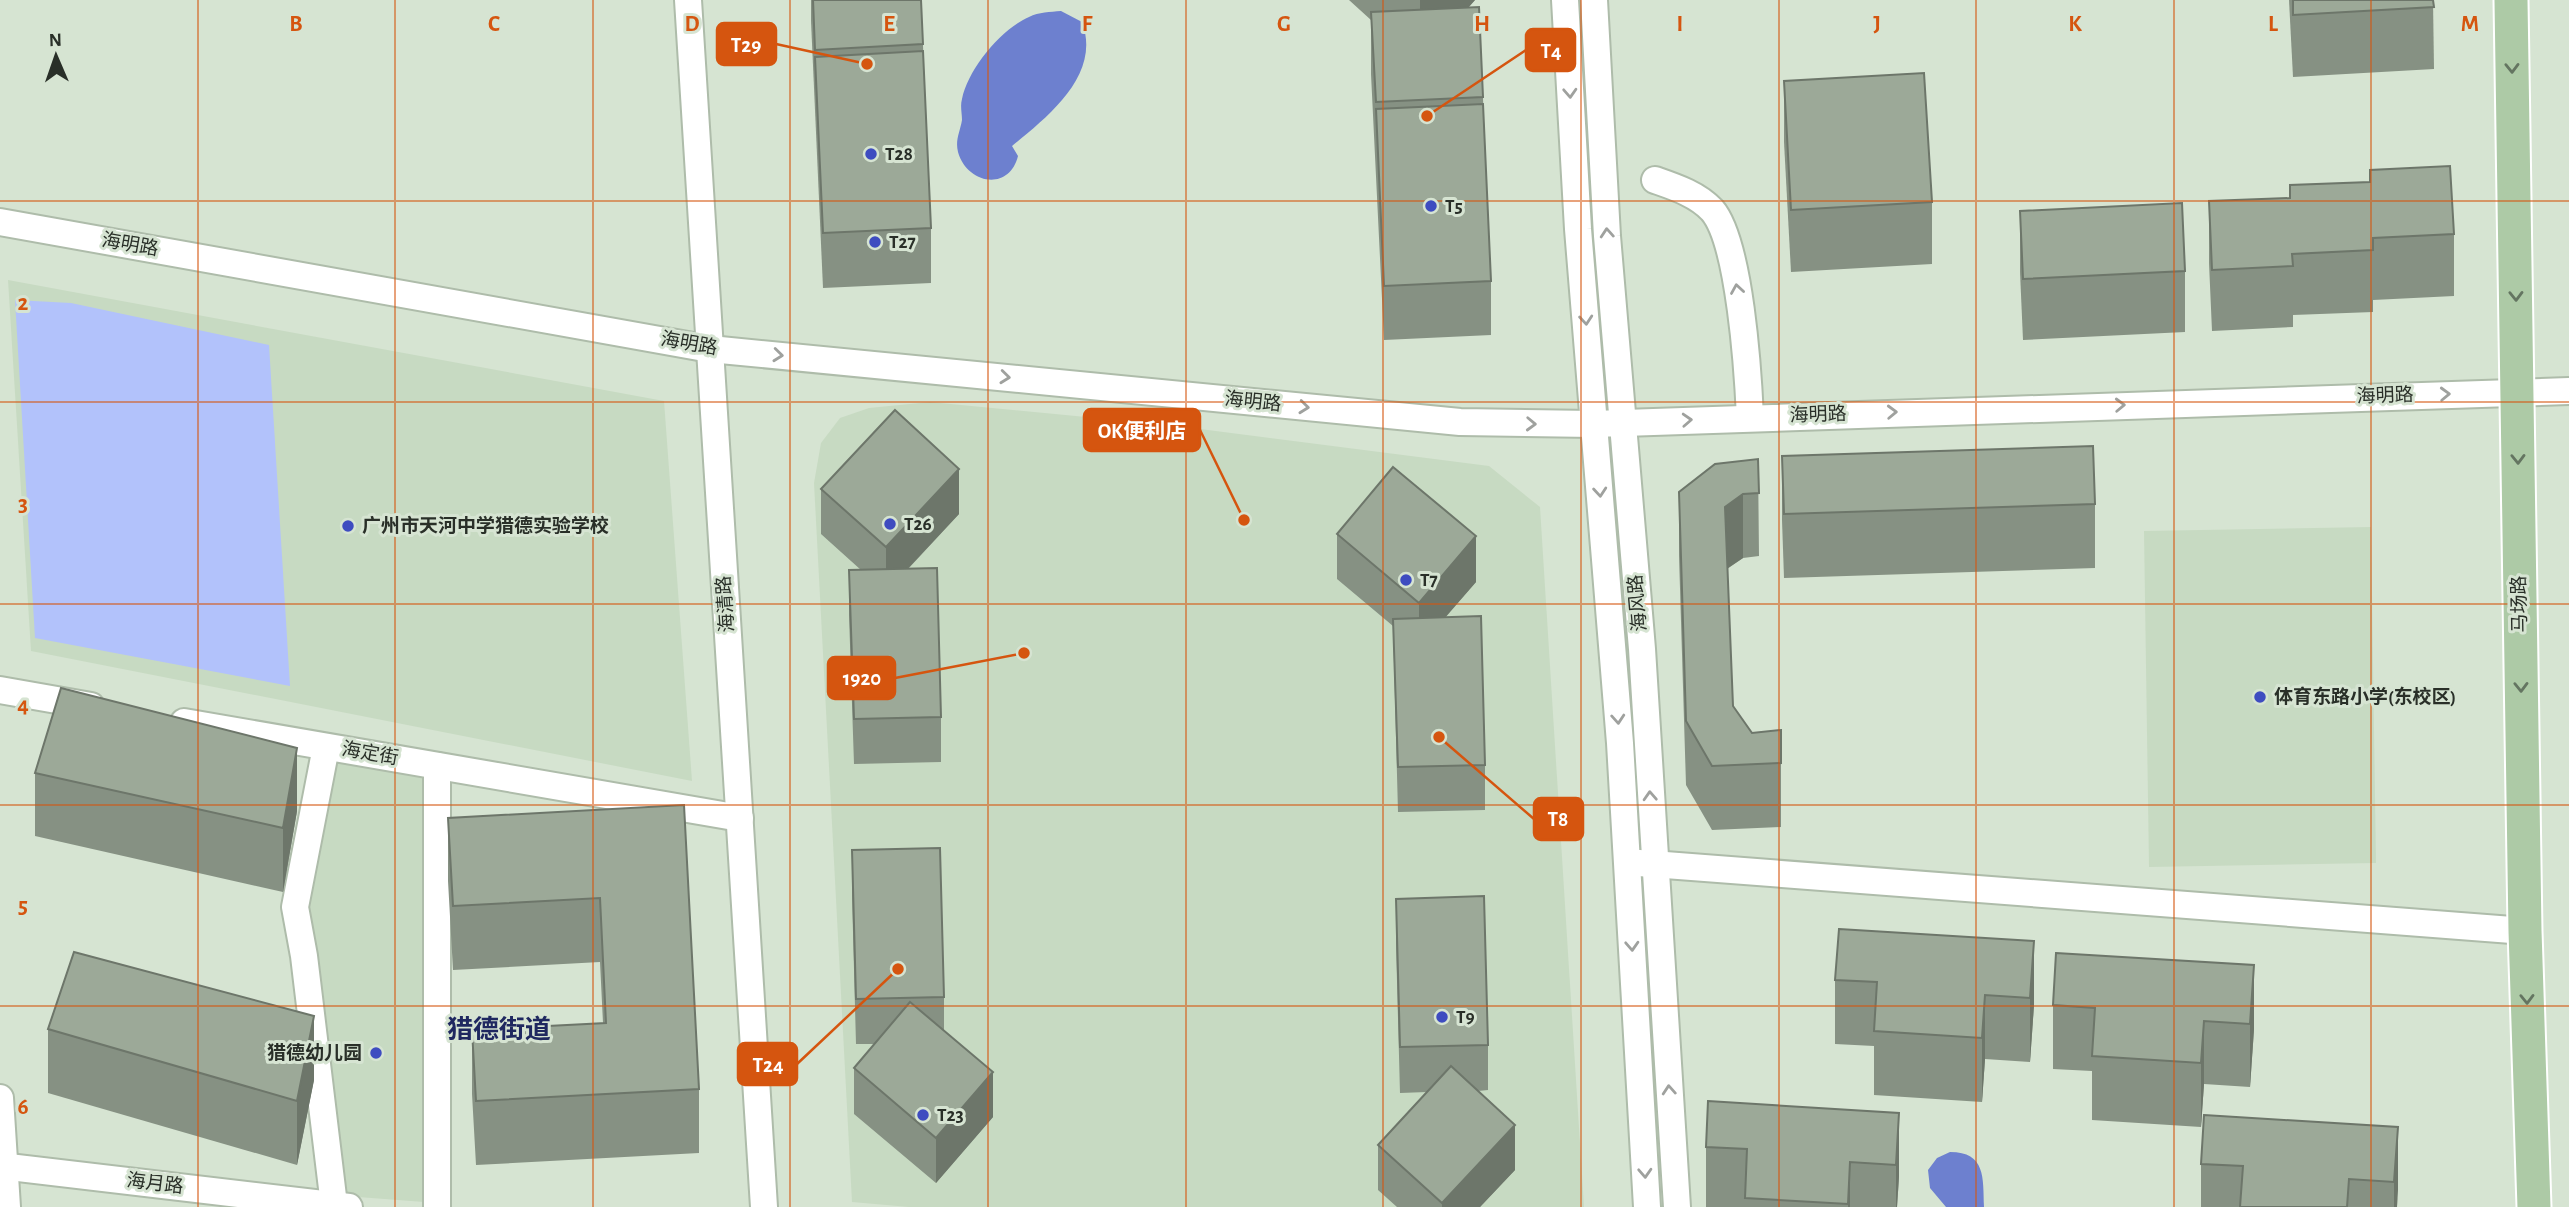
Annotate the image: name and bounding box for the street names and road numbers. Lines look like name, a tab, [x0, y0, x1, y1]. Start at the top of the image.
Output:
street label: 海明路	[100, 229, 160, 259]
street label: 海明路	[659, 328, 719, 358]
street label: 海明路	[2356, 384, 2414, 406]
street label: 海明路	[1224, 388, 1283, 414]
street label: 海明路	[1789, 403, 1847, 425]
street label: 海风路	[1624, 574, 1650, 632]
street label: 海清路	[713, 575, 737, 633]
street label: 马场路	[2509, 575, 2530, 633]
street label: 海定街	[340, 738, 400, 768]
street label: 海月路	[126, 1169, 185, 1197]

